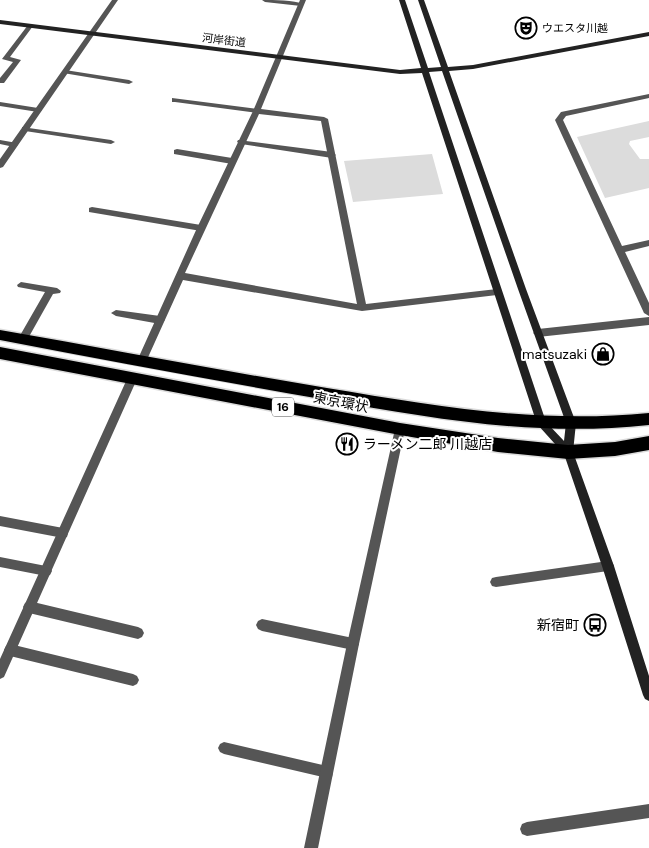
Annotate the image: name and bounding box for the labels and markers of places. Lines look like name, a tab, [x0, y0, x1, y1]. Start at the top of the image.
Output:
theatre icon: ウエスタ川越	[514, 16, 538, 40]
place label: ウエスタ川越	[542, 21, 608, 35]
shop icon: matsuzaki	[591, 342, 615, 366]
place label: matsuzaki	[522, 345, 587, 363]
restaurant icon: ラーメン二郎 川越店	[335, 432, 359, 456]
place label: ラーメン二郎 川越店	[363, 435, 492, 453]
bus stop icon: 新宿町	[583, 613, 607, 637]
place label: 新宿町	[537, 616, 579, 634]

